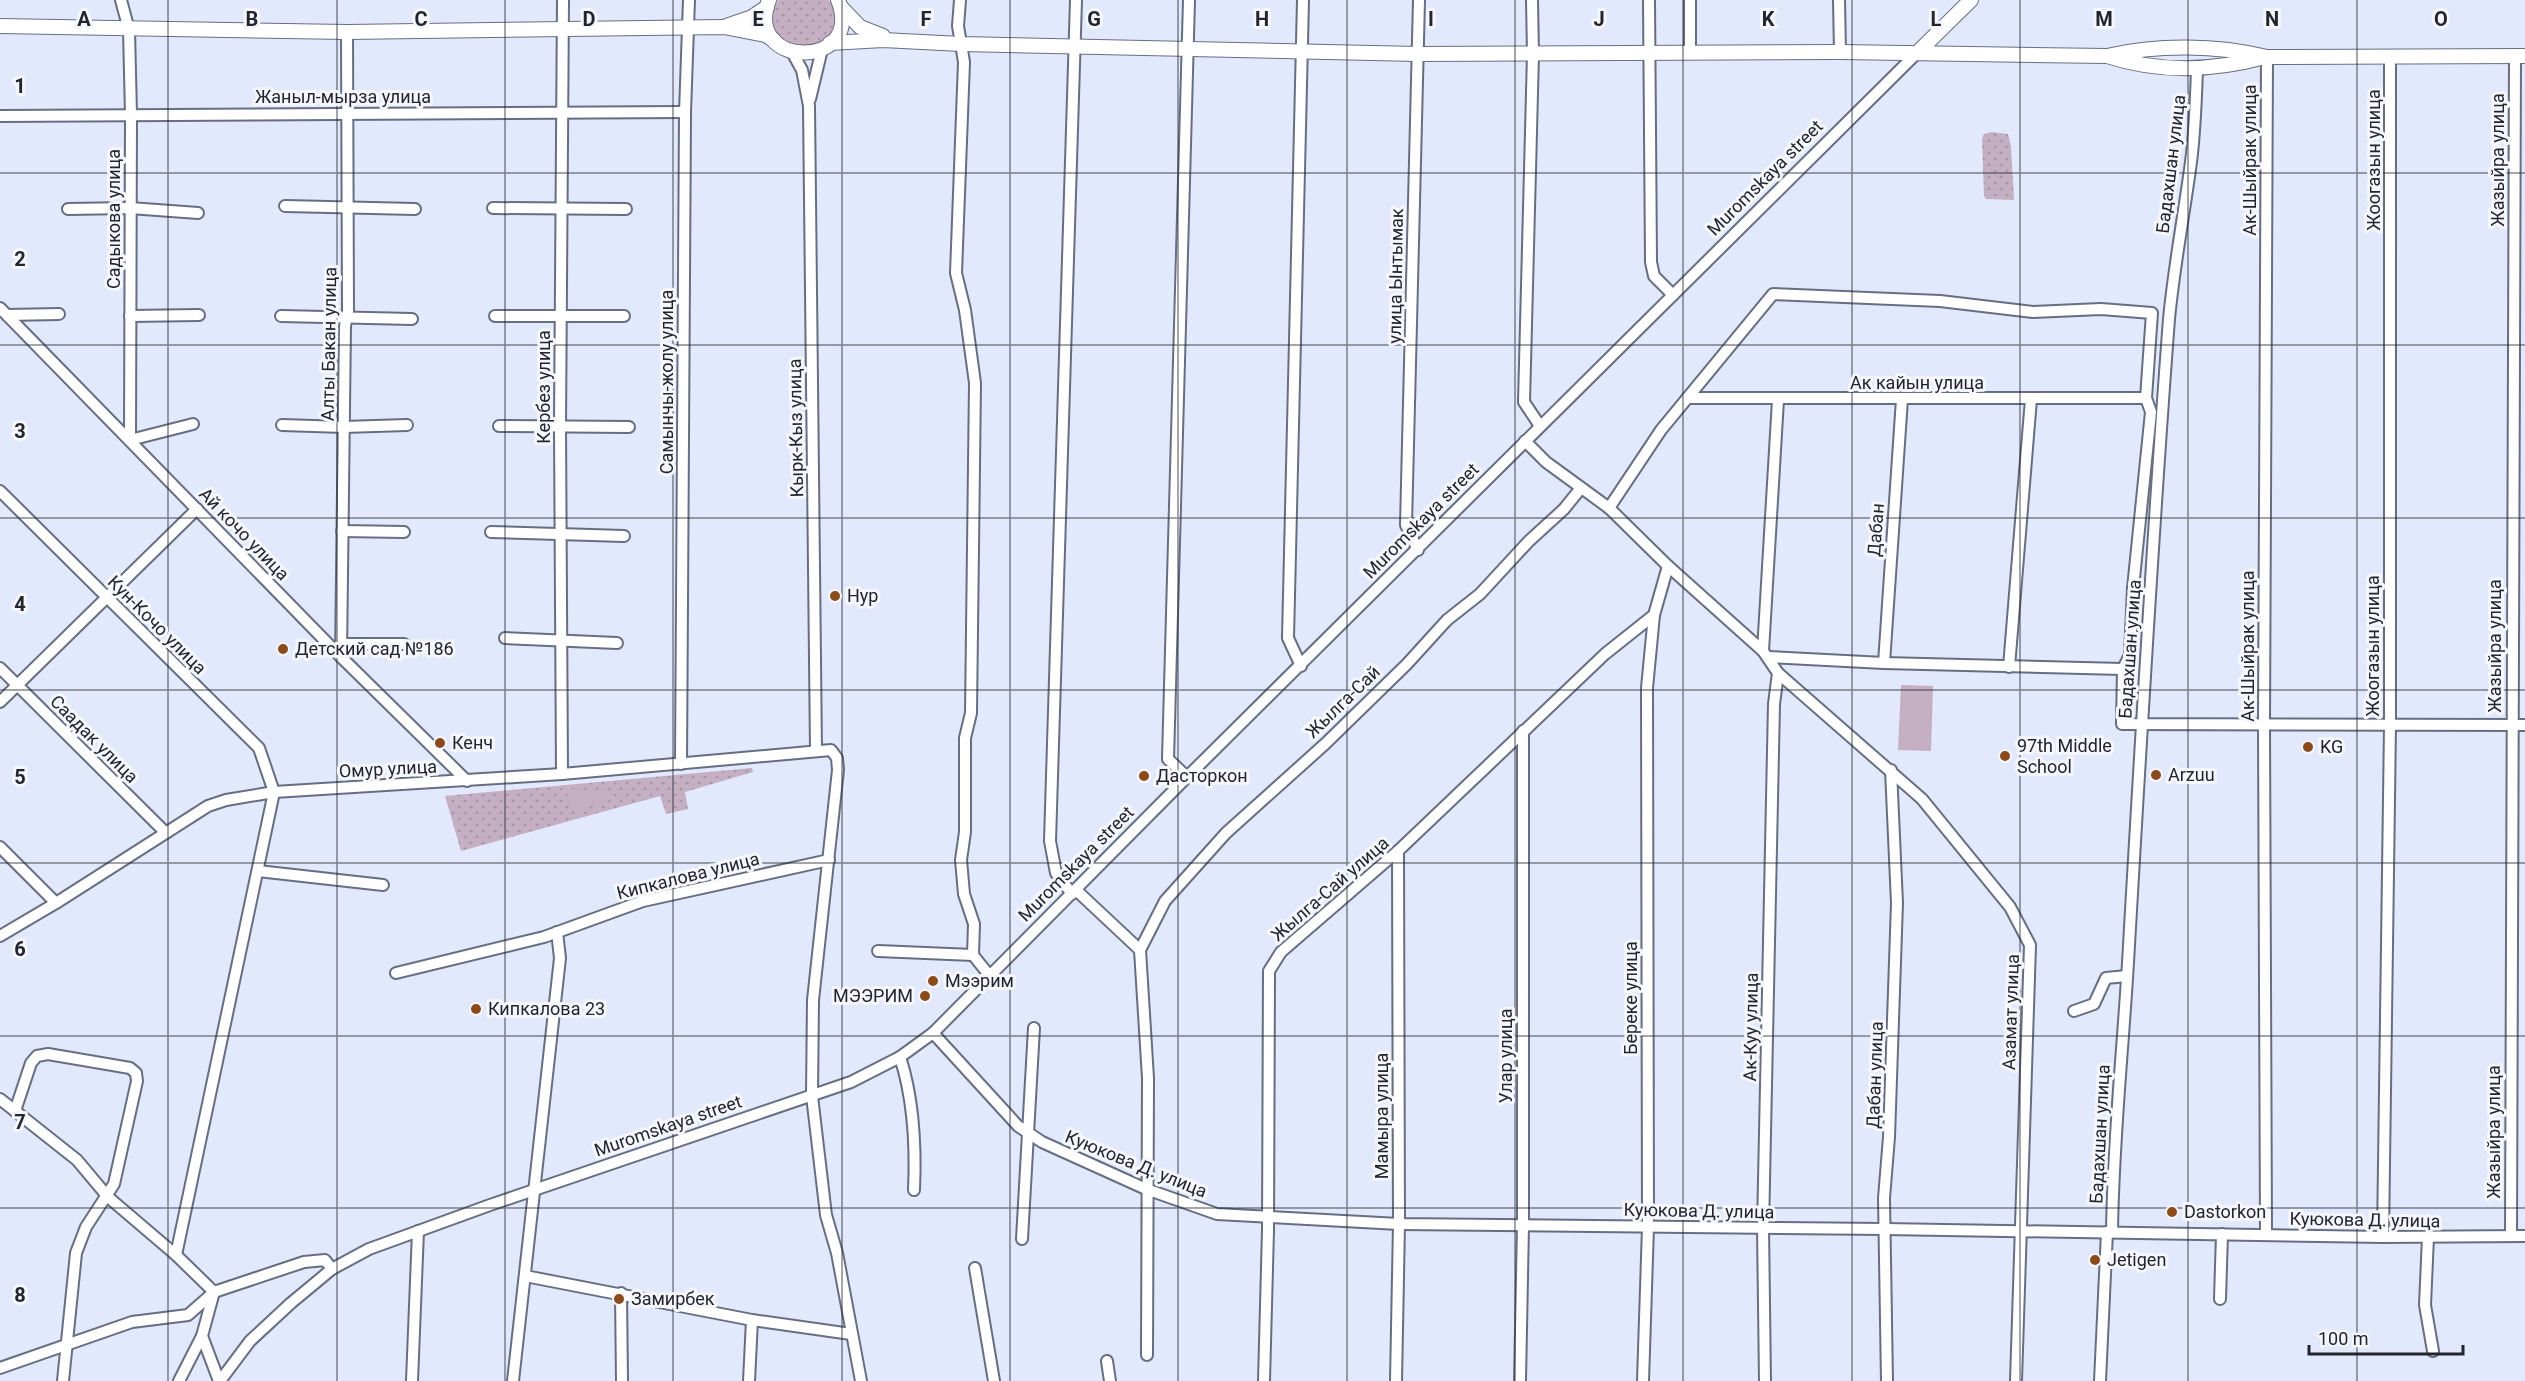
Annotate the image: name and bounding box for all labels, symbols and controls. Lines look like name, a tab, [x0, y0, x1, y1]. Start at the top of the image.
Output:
text: A	[77, 7, 91, 31]
text: B	[246, 7, 258, 31]
text: C	[414, 7, 428, 31]
text: D	[583, 7, 596, 31]
text: E	[752, 7, 764, 31]
text: F	[921, 7, 932, 31]
text: G	[1087, 7, 1101, 31]
text: H	[1255, 7, 1269, 31]
text: I	[1428, 7, 1434, 31]
text: J	[1593, 7, 1605, 31]
text: K	[1762, 7, 1775, 31]
text: L	[1931, 7, 1942, 31]
text: M	[2095, 7, 2113, 31]
text: N	[2265, 7, 2279, 31]
text: O	[2434, 7, 2448, 31]
text: 1	[14, 74, 26, 98]
street label: Ак-Шыйрак улица	[2239, 84, 2260, 236]
street label: Жаныл-мырза улица	[255, 86, 431, 107]
street label: Жоогазын улица	[2363, 89, 2384, 231]
street label: Жазыйра улица	[2487, 93, 2508, 227]
street label: Бадахшан улица	[2152, 94, 2189, 234]
street label: Muromskaya street	[1703, 116, 1827, 240]
street label: Садыкова улица	[103, 149, 124, 289]
street label: улица Ынтымак	[1384, 208, 1407, 344]
text: 2	[14, 247, 26, 271]
street label: Алты Бакан улица	[317, 267, 340, 421]
street label: Самынчы-жолу улица	[656, 290, 677, 474]
street label: Кербез улица	[533, 330, 554, 444]
street label: Кырк-Кыз улица	[784, 358, 807, 498]
street label: Ак кайын улица	[1850, 372, 1984, 393]
text: 3	[14, 419, 26, 443]
street label: Muromskaya street	[1359, 459, 1483, 583]
street label: Ай кочо улица	[195, 483, 294, 584]
street label: Дабан	[1863, 503, 1888, 557]
street label: Ак-Шыйрак улица	[2237, 570, 2258, 722]
street label: Кун-Кочо улица	[104, 571, 211, 678]
street label: Жоогазын улица	[2362, 575, 2383, 717]
street label: Бадахшан улица	[2114, 579, 2145, 719]
street label: Жазыйра улица	[2484, 579, 2505, 713]
place label: Нур	[847, 585, 878, 606]
marker: Нур	[828, 589, 842, 603]
text: 4	[14, 592, 26, 616]
place label: Детский сад №186	[295, 638, 454, 659]
marker: Детский сад №186	[276, 642, 290, 656]
street label: Жылга-Сай	[1301, 661, 1384, 742]
street label: Саадак улица	[46, 690, 143, 787]
place label: Кенч	[452, 732, 493, 753]
place label: 97th Middle School	[2017, 735, 2112, 777]
marker: Кенч	[433, 736, 447, 750]
place label: KG	[2320, 736, 2343, 757]
marker: KG	[2301, 740, 2315, 754]
marker: 97th Middle School	[1998, 749, 2012, 763]
street label: Омур улица	[338, 755, 438, 782]
place label: Arzuu	[2168, 764, 2215, 785]
text: 5	[14, 765, 26, 789]
place label: Дасторкон	[1156, 765, 1248, 786]
marker: Arzuu	[2149, 768, 2163, 782]
marker: Дасторкон	[1137, 769, 1151, 783]
street label: Muromskaya street	[1014, 802, 1138, 926]
street label: Жылга-Сай улица	[1267, 832, 1393, 945]
street label: Кипкалова улица	[614, 848, 761, 903]
text: 6	[14, 937, 26, 961]
street label: Береке улица	[1620, 941, 1641, 1055]
street label: Азамат улица	[1998, 954, 2023, 1070]
place label: Мээрим	[945, 970, 1014, 991]
street label: Ак-Куу улица	[1739, 973, 1762, 1081]
marker: Мээрим	[926, 974, 940, 988]
place label: МЭЭРИМ	[833, 985, 913, 1006]
marker: МЭЭРИМ	[918, 989, 932, 1003]
place label: Кипкалова 23	[488, 998, 605, 1019]
marker: Кипкалова 23	[469, 1002, 483, 1016]
street label: Улар улица	[1495, 1009, 1516, 1103]
street label: Дабан улица	[1862, 1021, 1887, 1129]
street label: Мамыра улица	[1371, 1053, 1392, 1179]
street label: Бадахшан улица	[2085, 1064, 2114, 1204]
street label: Жазыйра улица	[2483, 1065, 2504, 1199]
street label: Muromskaya street	[591, 1090, 744, 1161]
text: 7	[14, 1110, 26, 1134]
street label: Куюкова Д. улица	[1062, 1126, 1210, 1202]
street label: Куюкова Д. улица	[1623, 1199, 1775, 1222]
place label: Dastorkon	[2184, 1201, 2266, 1222]
marker: Dastorkon	[2165, 1205, 2179, 1219]
street label: Куюкова Д. улица	[2289, 1208, 2441, 1231]
place label: Jetigen	[2107, 1249, 2166, 1270]
marker: Jetigen	[2088, 1253, 2102, 1267]
text: 8	[14, 1283, 26, 1307]
place label: Замирбек	[631, 1288, 715, 1309]
marker: Замирбек	[612, 1292, 626, 1306]
scale bar	[2309, 1318, 2464, 1356]
text: 100 m	[2318, 1328, 2369, 1349]

